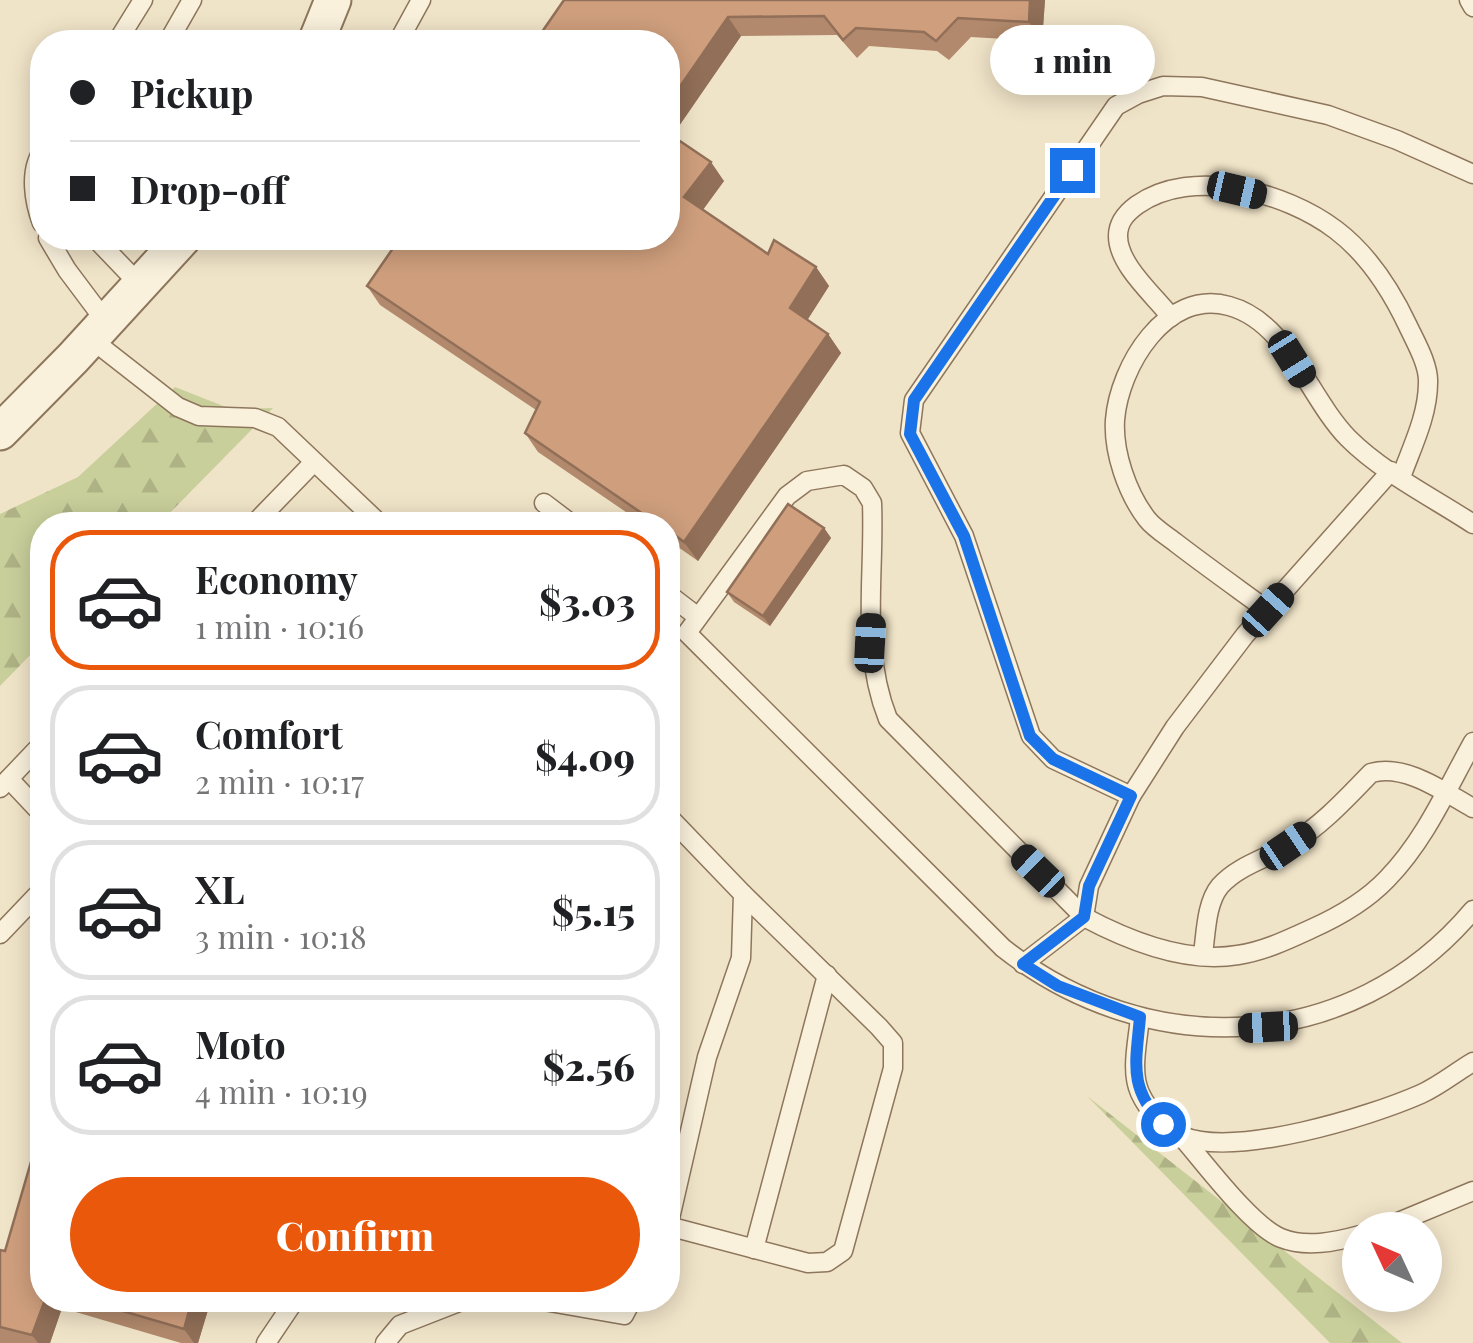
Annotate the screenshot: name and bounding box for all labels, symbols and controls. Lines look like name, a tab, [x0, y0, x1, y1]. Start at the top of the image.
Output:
callout: 1 min	[990, 25, 1154, 95]
text: 1 min	[1033, 38, 1112, 81]
text: Pickup	[130, 67, 253, 118]
route end	[1050, 148, 1095, 193]
text: Drop-off	[130, 163, 287, 214]
car	[1204, 169, 1270, 211]
car	[1263, 326, 1321, 392]
text: Economy	[195, 553, 358, 604]
icon: car	[75, 555, 165, 645]
text: $3.03	[539, 575, 635, 626]
car	[1237, 578, 1299, 642]
text: 1 min · 10:16	[195, 604, 364, 647]
car	[853, 612, 887, 674]
text: Comfort	[195, 708, 343, 759]
icon: car	[75, 710, 165, 800]
text: $4.09	[535, 730, 635, 781]
text: 2 min · 10:17	[195, 759, 364, 802]
car	[1255, 817, 1321, 875]
car	[1006, 839, 1070, 903]
text: XL	[195, 863, 244, 914]
icon: car	[75, 865, 165, 955]
text: $5.15	[552, 885, 635, 936]
text: 3 min · 10:18	[195, 914, 367, 957]
car	[1237, 1010, 1299, 1044]
text: Moto	[195, 1018, 286, 1069]
icon: car	[75, 1020, 165, 1110]
text: $2.56	[542, 1040, 635, 1091]
text: 4 min · 10:19	[195, 1069, 368, 1112]
route start	[1141, 1102, 1186, 1147]
button: Confirm	[70, 1177, 640, 1292]
north arrow	[1342, 1212, 1442, 1312]
map controls	[1342, 1212, 1442, 1312]

